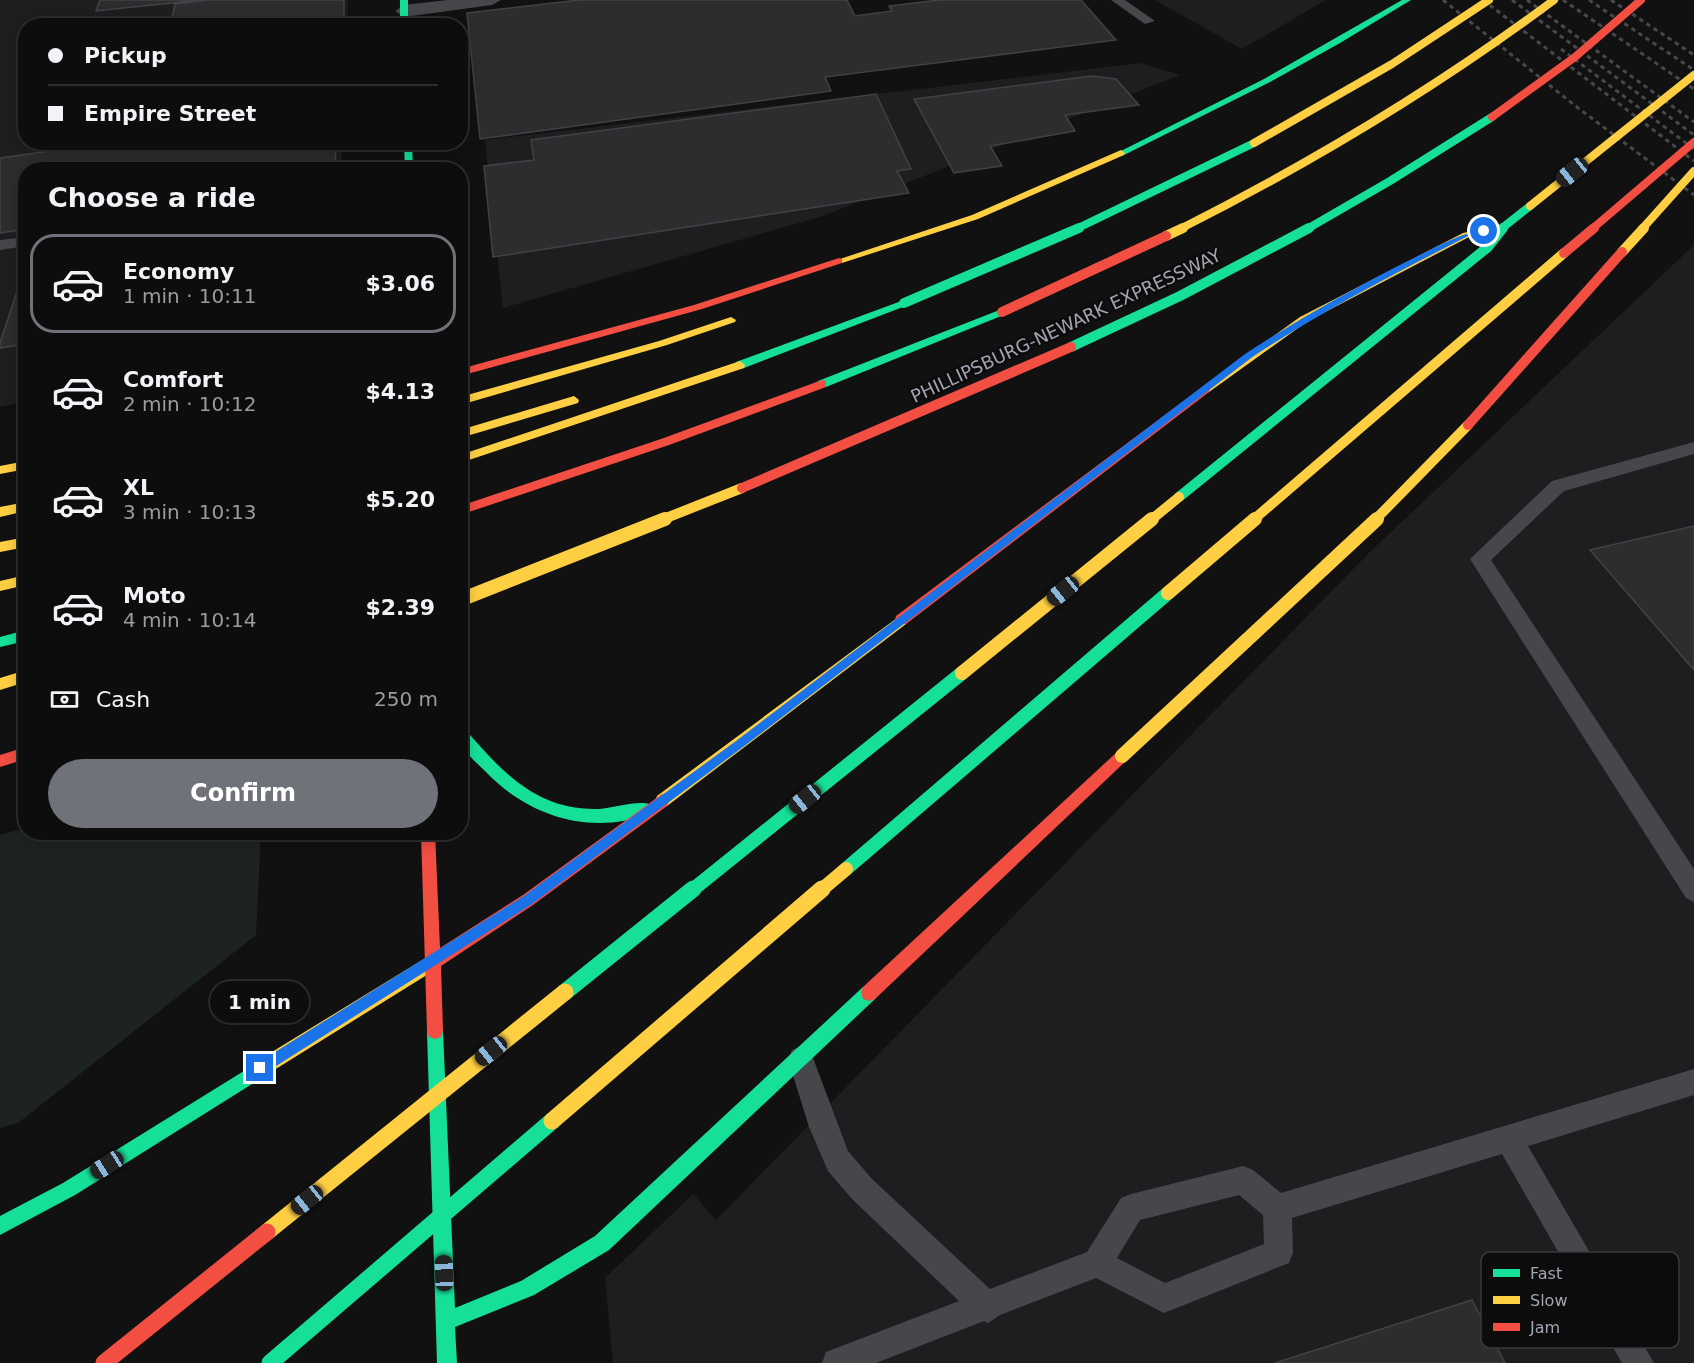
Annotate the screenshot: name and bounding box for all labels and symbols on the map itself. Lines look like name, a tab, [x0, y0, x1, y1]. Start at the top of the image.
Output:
car	[1552, 154, 1592, 190]
route start	[1470, 217, 1497, 244]
street label: PHILLIPSBURG-NEWARK EXPRESSWAY	[907, 244, 1225, 407]
car	[1043, 573, 1083, 609]
car	[785, 781, 825, 817]
callout: 1 min	[210, 981, 310, 1023]
car	[471, 1033, 511, 1069]
route end	[246, 1054, 273, 1081]
car	[87, 1148, 127, 1182]
car	[287, 1182, 327, 1218]
legend	[1481, 1252, 1679, 1348]
car	[434, 1255, 454, 1291]
text: Fast	[1530, 1264, 1562, 1283]
text: Slow	[1530, 1291, 1567, 1310]
text: Jam	[1529, 1318, 1560, 1337]

